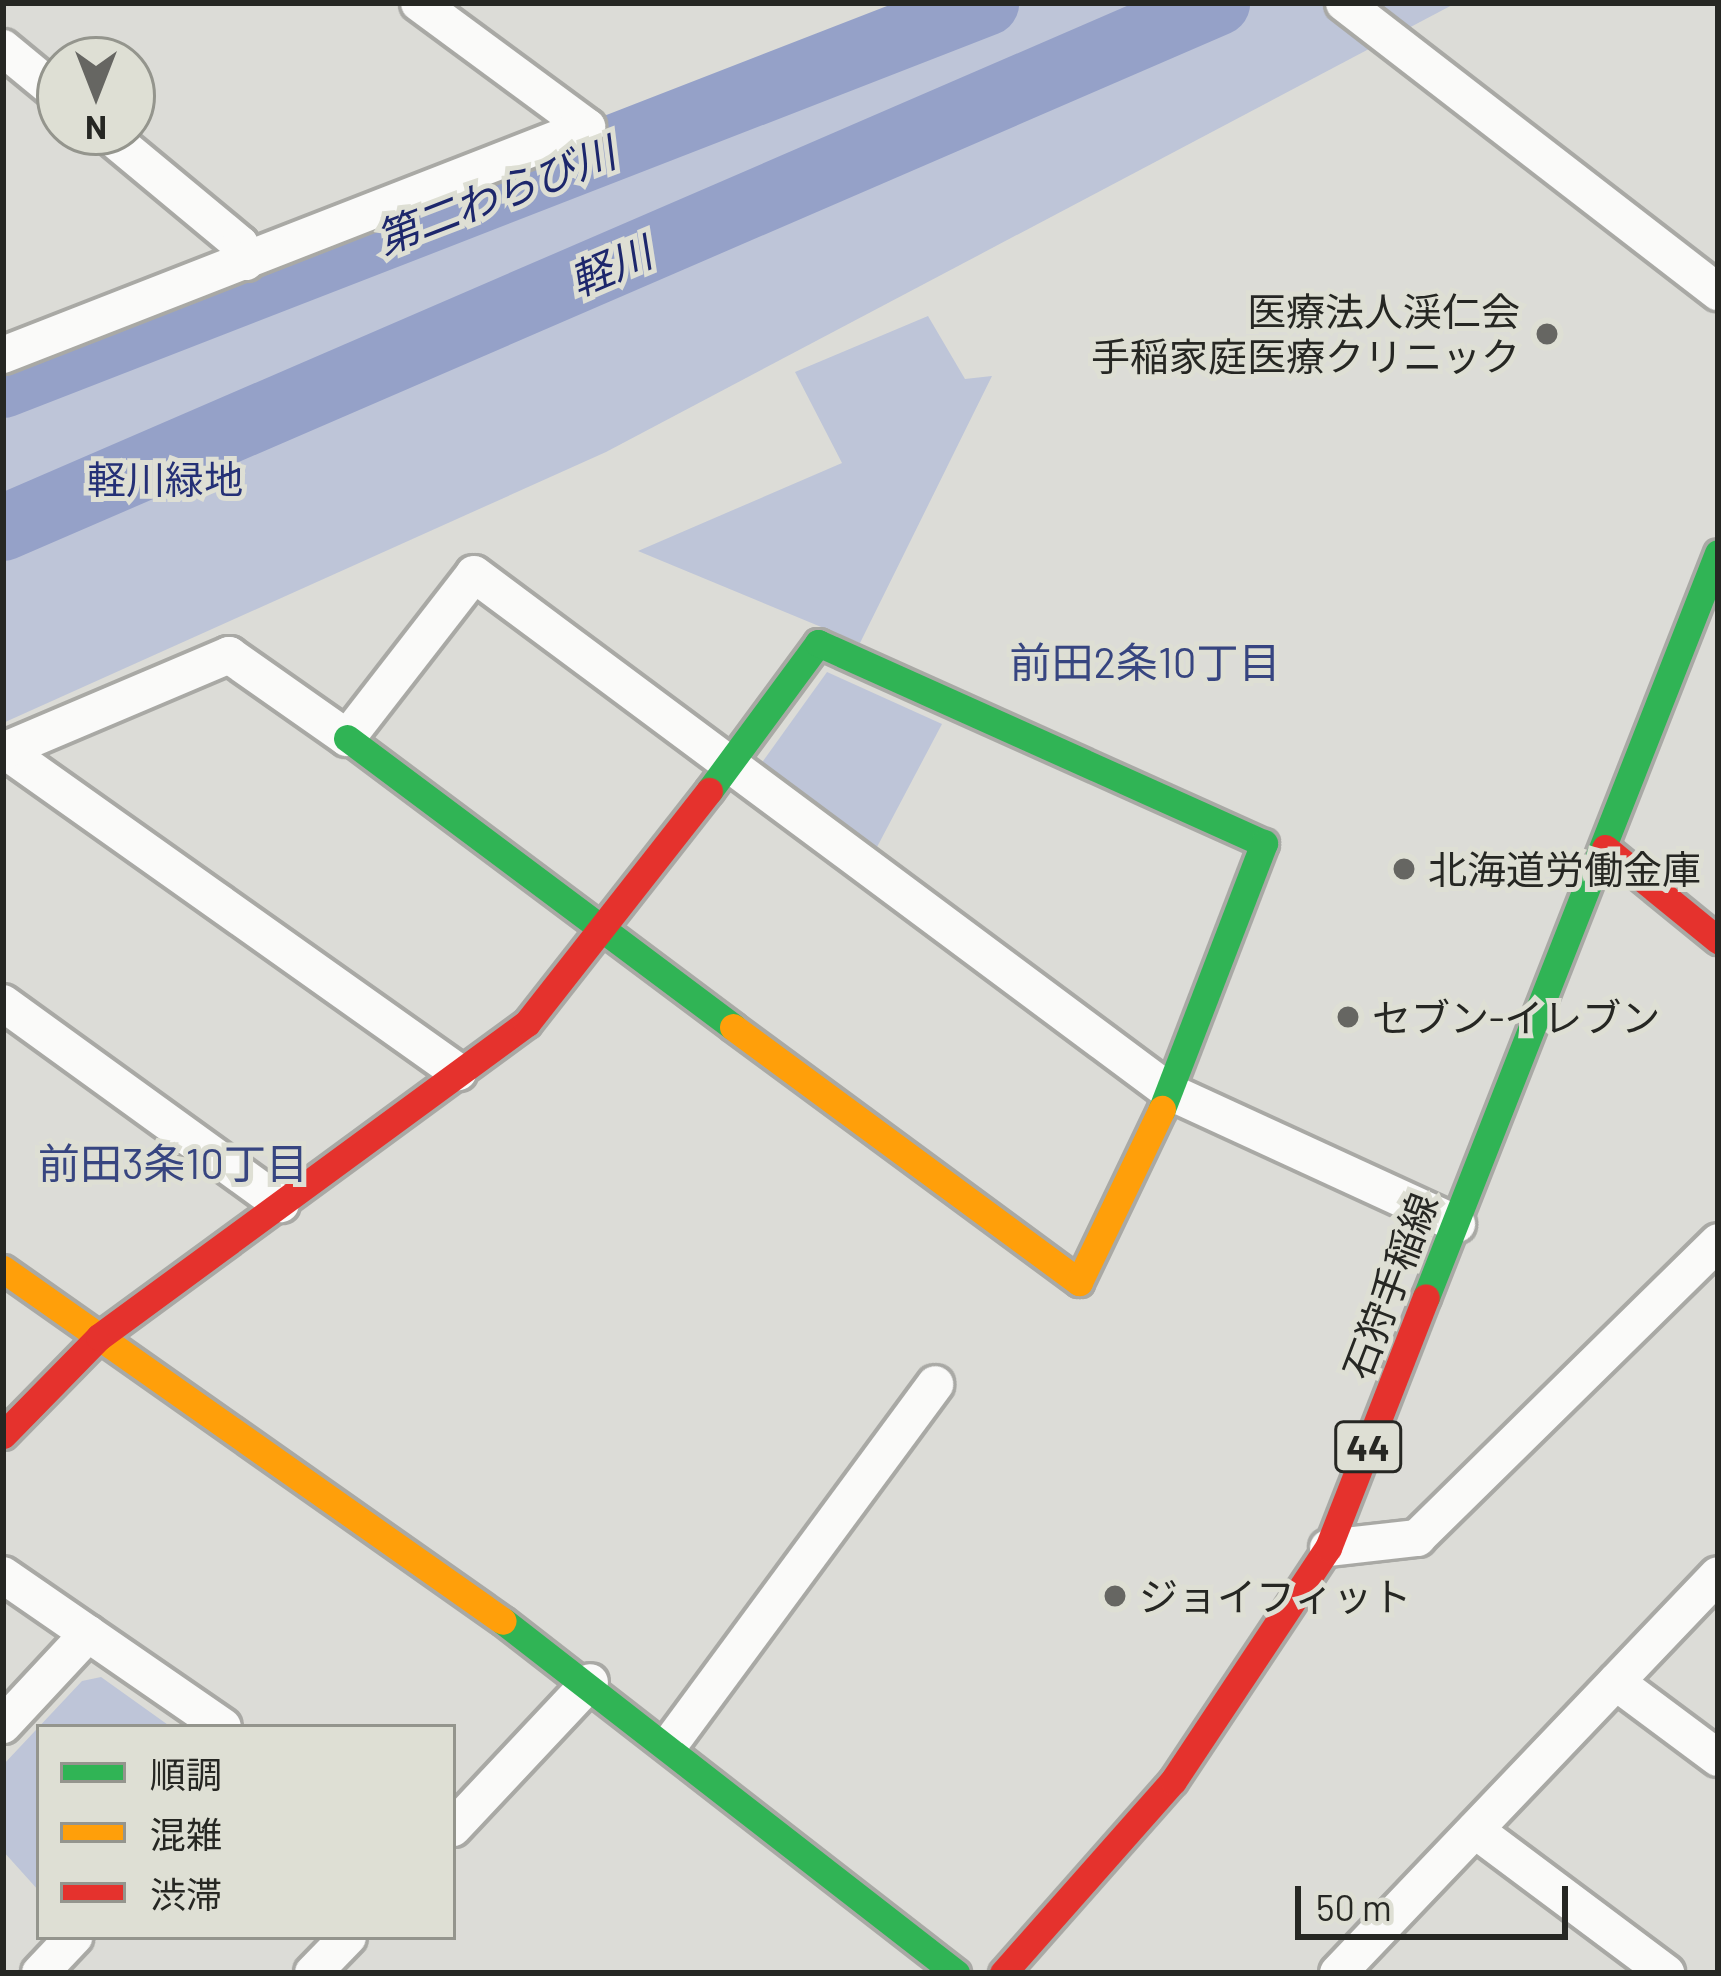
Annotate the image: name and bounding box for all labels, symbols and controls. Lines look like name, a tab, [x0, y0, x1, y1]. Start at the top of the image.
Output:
north arrow	[36, 36, 156, 156]
text: N	[85, 109, 107, 149]
water label: 第二わらび川	[368, 125, 622, 263]
water label: 軽川	[561, 225, 659, 305]
place label: 医療法人渓仁会 手稲家庭医療クリニック	[1091, 289, 1520, 380]
marker: 医療法人渓仁会 手稲家庭医療クリニック	[1531, 318, 1563, 350]
park label: 軽川緑地	[87, 456, 243, 502]
district label: 前田2条10丁目	[1010, 636, 1280, 686]
place label: 北海道労働金庫	[1428, 846, 1701, 892]
marker: 北海道労働金庫	[1391, 856, 1417, 882]
place label: セブン-イレブン	[1372, 994, 1660, 1040]
marker: セブン-イレブン	[1335, 1004, 1361, 1030]
district label: 前田3条10丁目	[38, 1137, 308, 1187]
street label: 石狩手稲線	[1333, 1187, 1447, 1385]
road number: 44	[1332, 1417, 1404, 1477]
place label: ジョイフィット	[1139, 1573, 1412, 1619]
marker: ジョイフィット	[1102, 1583, 1128, 1609]
legend	[36, 1724, 456, 1940]
text: 順調	[150, 1752, 222, 1795]
text: 混雑	[150, 1812, 222, 1855]
scale bar	[1301, 1862, 1574, 1936]
text: 渋滞	[150, 1872, 222, 1915]
text: 50 m	[1316, 1885, 1392, 1928]

